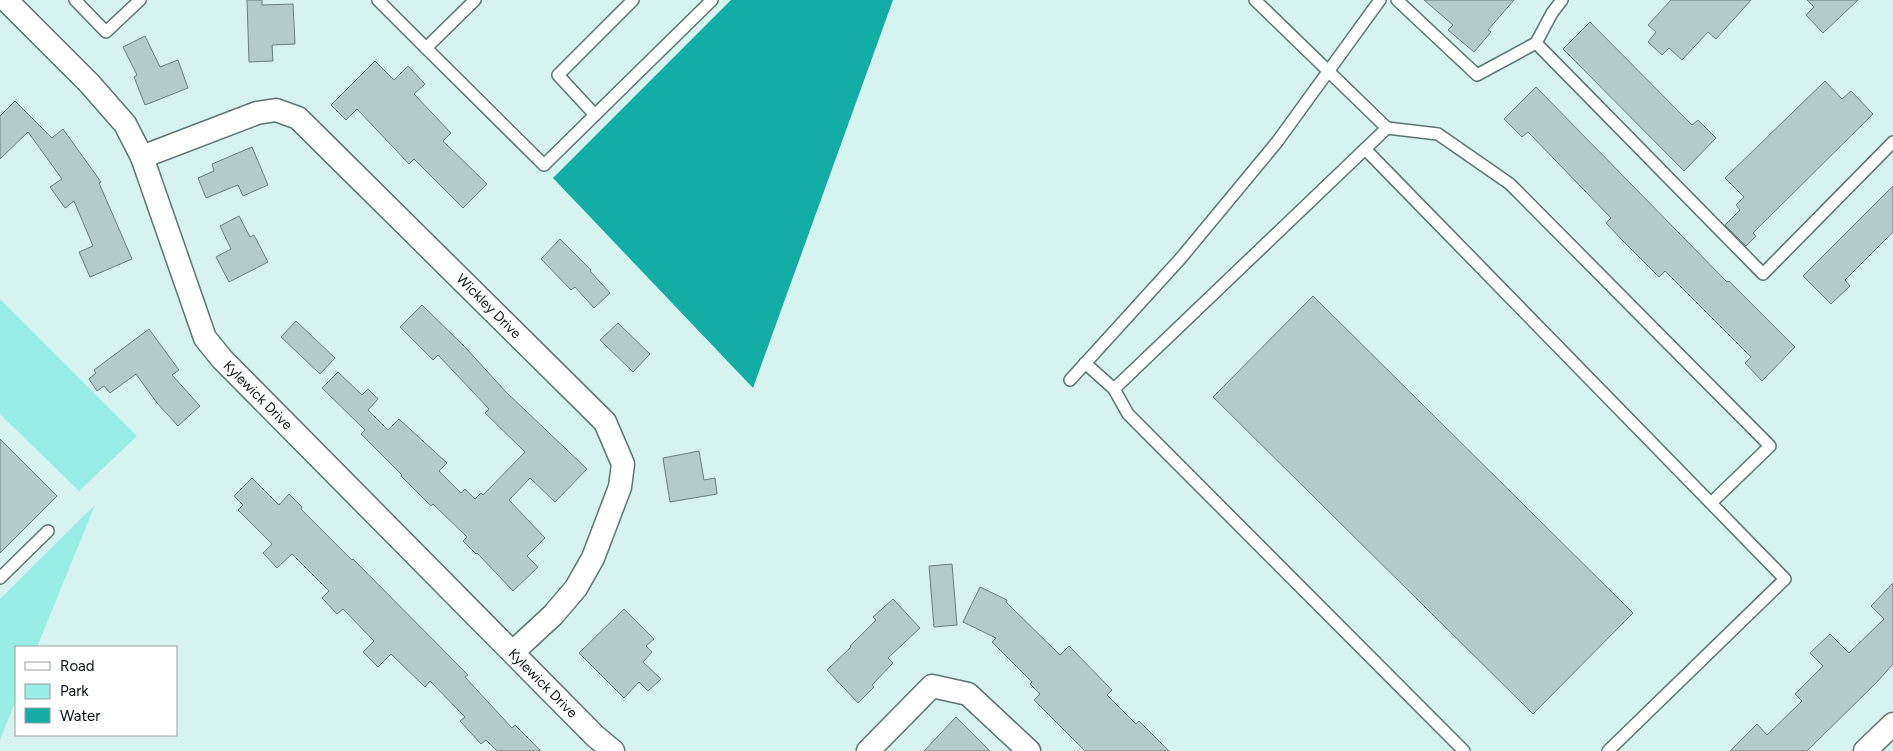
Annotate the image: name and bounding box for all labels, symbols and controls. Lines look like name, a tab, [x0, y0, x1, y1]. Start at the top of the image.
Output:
street label: Wickley Drive	[453, 270, 525, 343]
street label: Kylewick Drive	[220, 357, 296, 434]
street label: Kylewick Drive	[505, 645, 581, 722]
legend	[15, 646, 178, 736]
text: Road	[60, 657, 95, 675]
text: Park	[60, 682, 89, 700]
text: Water	[60, 707, 100, 725]

